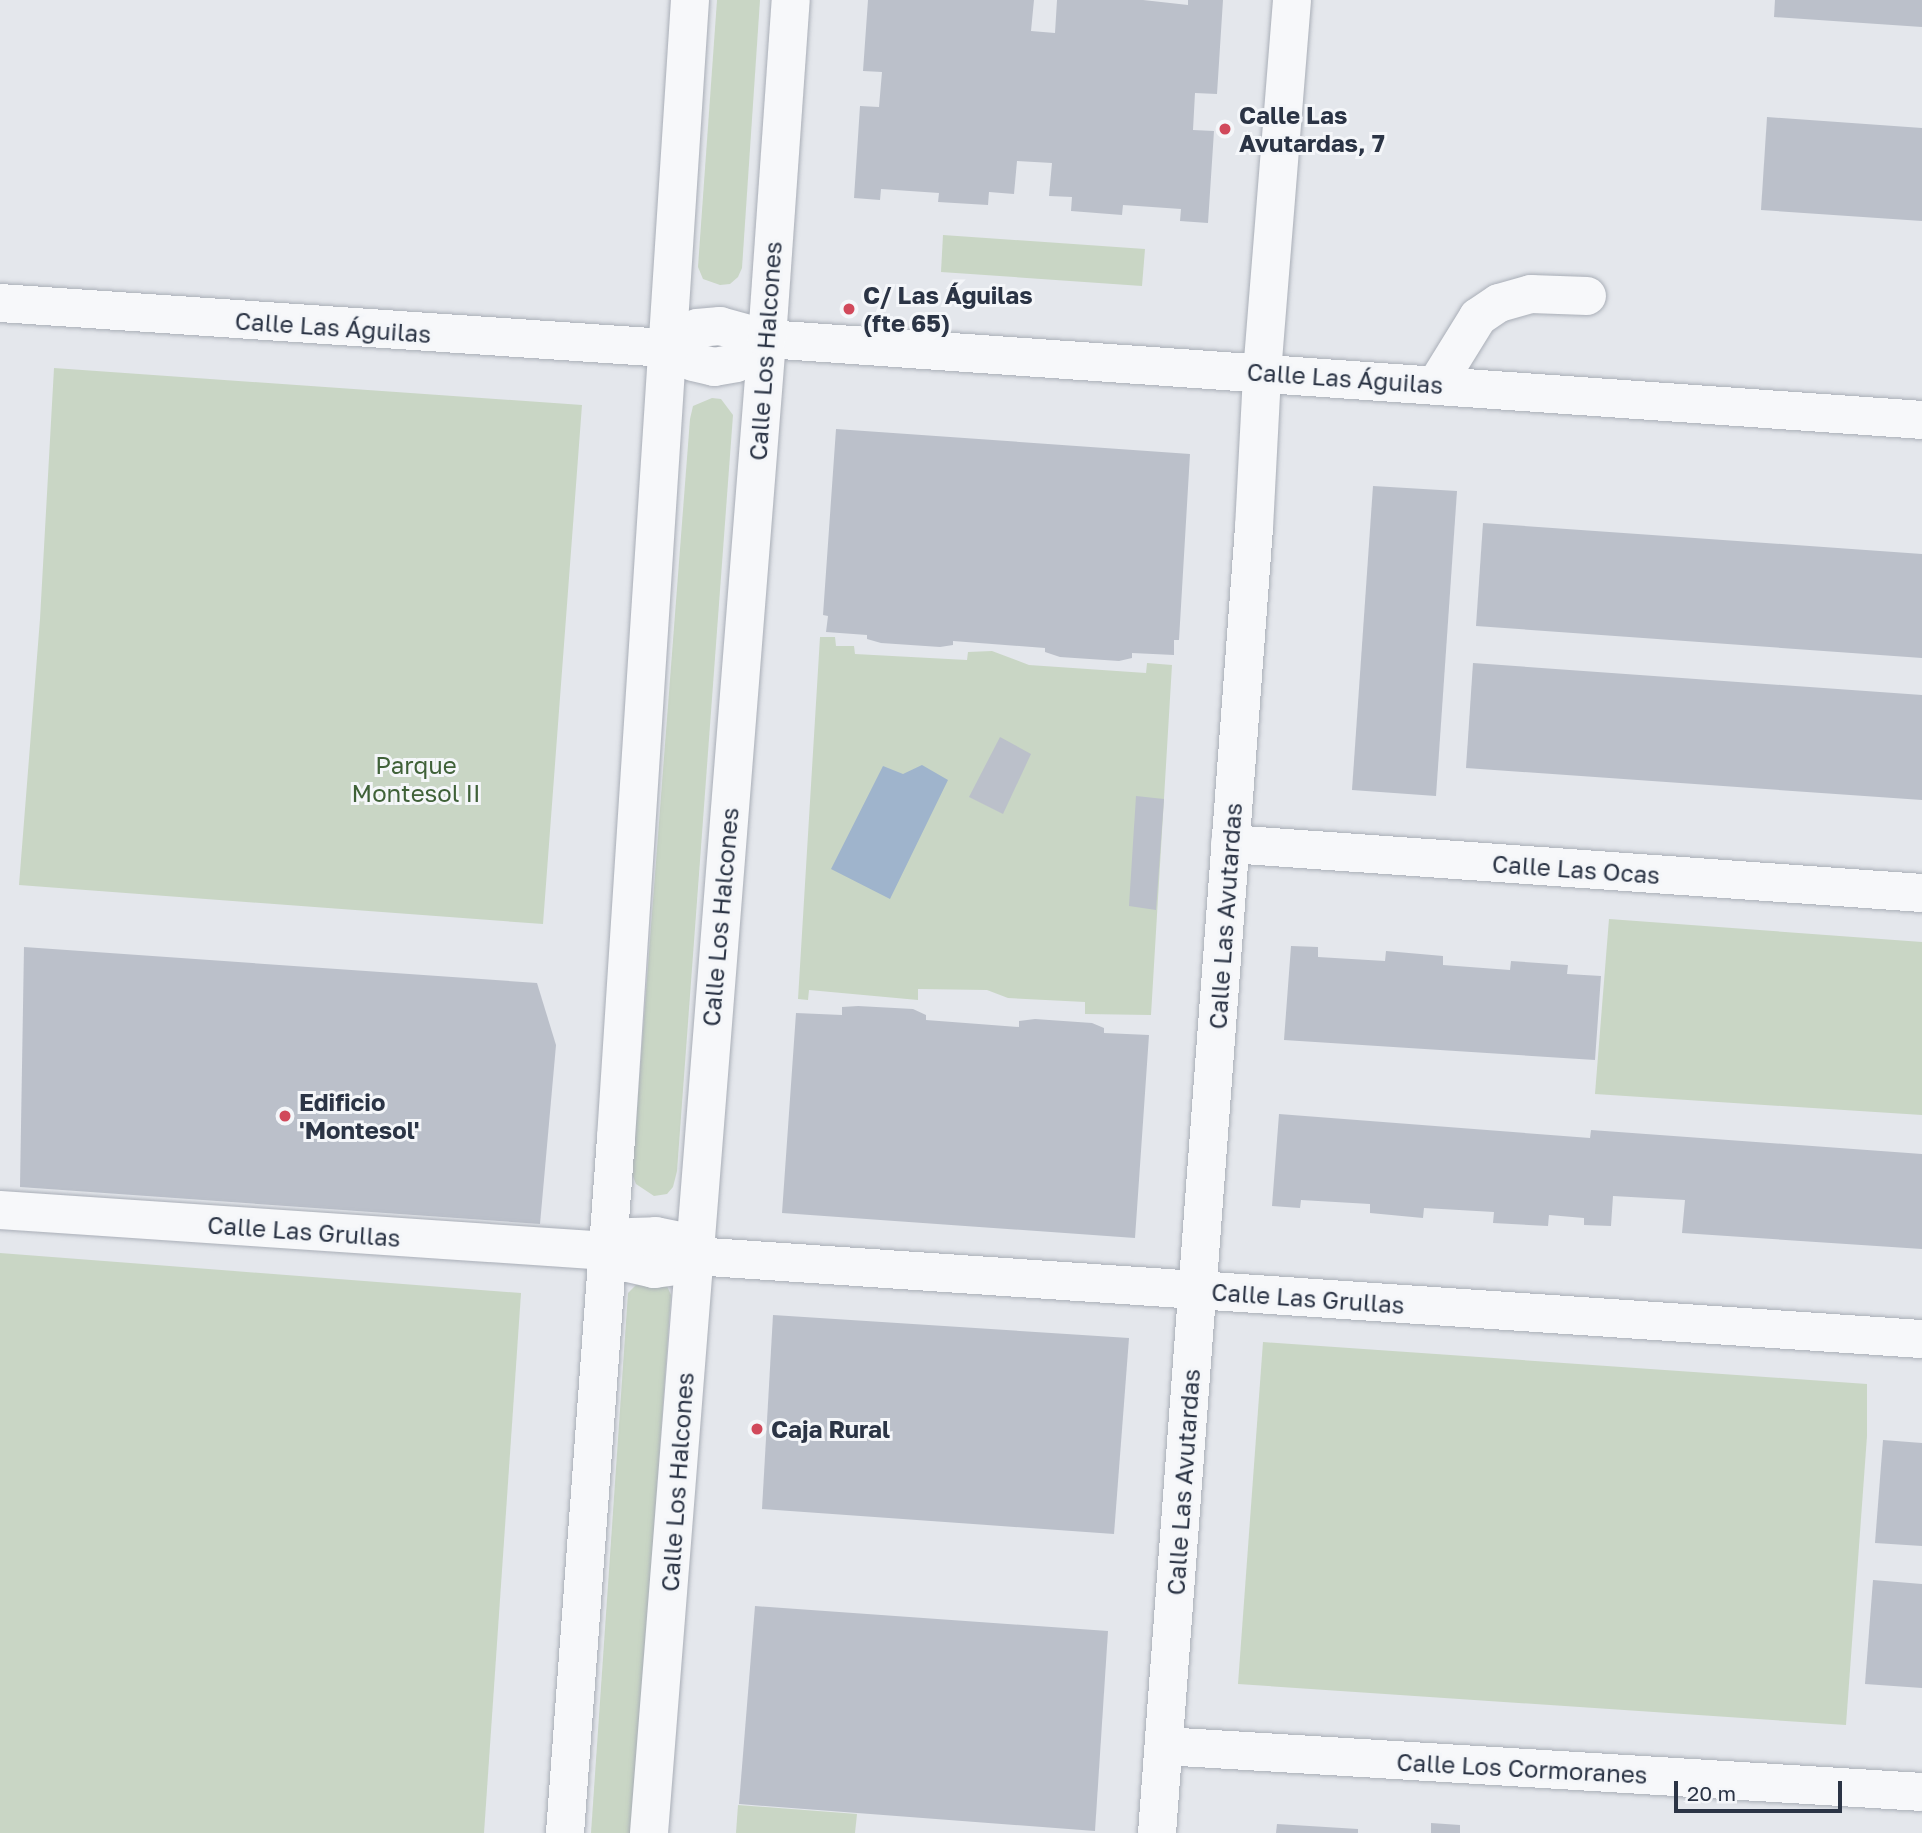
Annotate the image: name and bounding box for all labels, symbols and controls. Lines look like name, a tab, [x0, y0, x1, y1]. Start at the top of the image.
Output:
place label: Calle Las Avutardas, 7	[1239, 101, 1385, 157]
marker: Calle Las Avutardas, 7	[1217, 121, 1233, 137]
street label: Calle Los Halcones	[743, 240, 787, 462]
place label: C/ Las Águilas (fte 65)	[863, 281, 1033, 337]
marker: C/ Las Águilas (fte 65)	[841, 301, 857, 317]
street label: Calle Las Águilas	[234, 306, 432, 348]
street label: Calle Las Águilas	[1246, 357, 1444, 399]
park label: Parque Montesol II	[352, 751, 480, 807]
street label: Calle Las Avutardas	[1203, 802, 1247, 1030]
street label: Calle Los Halcones	[696, 806, 744, 1028]
street label: Calle Las Ocas	[1491, 849, 1661, 889]
place label: Edificio 'Montesol'	[299, 1088, 420, 1144]
marker: Edificio 'Montesol'	[277, 1108, 293, 1124]
street label: Calle Las Grullas	[206, 1210, 402, 1252]
street label: Calle Las Grullas	[1210, 1277, 1406, 1319]
street label: Calle Las Avutardas	[1161, 1368, 1205, 1596]
street label: Calle Los Halcones	[655, 1371, 699, 1593]
place label: Caja Rural	[771, 1415, 890, 1443]
marker: Caja Rural	[749, 1421, 765, 1437]
street label: Calle Los Cormoranes	[1396, 1747, 1648, 1789]
scale bar	[1677, 1766, 1845, 1810]
text: 20 m	[1687, 1780, 1736, 1806]

